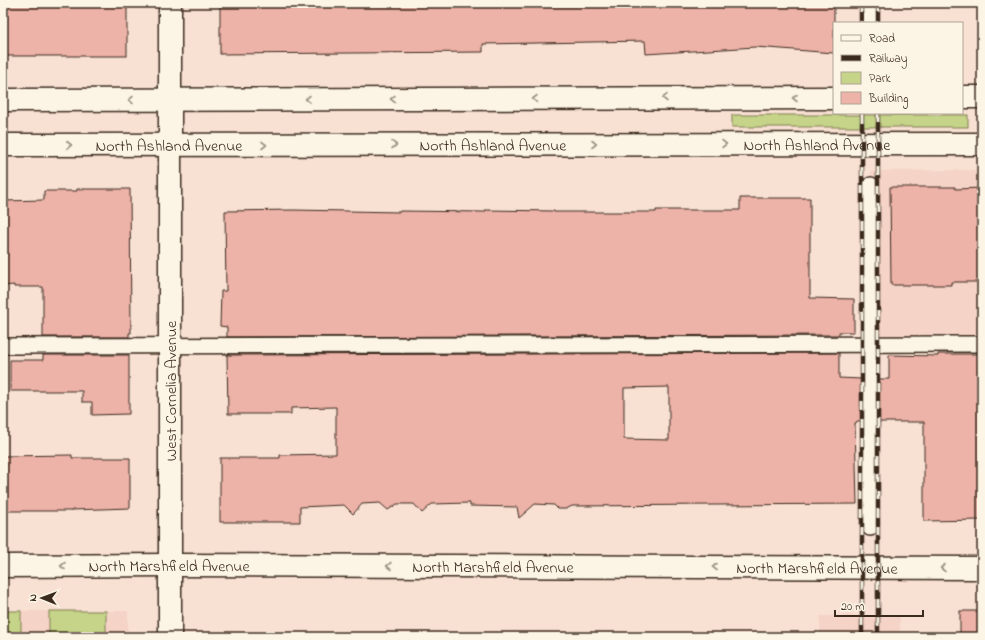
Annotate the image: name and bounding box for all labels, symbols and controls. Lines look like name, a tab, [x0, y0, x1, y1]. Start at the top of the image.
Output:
legend	[833, 22, 963, 114]
text: Road	[869, 30, 895, 48]
text: Railway	[869, 50, 908, 69]
text: Park	[869, 70, 891, 88]
text: Building	[868, 90, 908, 109]
one-way arrow	[662, 94, 668, 102]
one-way arrow	[792, 94, 798, 102]
one-way arrow	[305, 95, 311, 103]
one-way arrow	[390, 95, 396, 103]
one-way arrow	[532, 95, 538, 103]
one-way arrow	[128, 96, 134, 104]
street label: North Ashland Avenue	[420, 134, 567, 159]
street label: North Ashland Avenue	[744, 134, 891, 158]
street label: North Ashland Avenue	[96, 135, 243, 159]
one-way arrow	[591, 140, 597, 148]
one-way arrow	[721, 140, 727, 148]
one-way arrow	[66, 141, 72, 149]
one-way arrow	[261, 141, 267, 149]
one-way arrow	[391, 141, 397, 149]
street label: West Cornelia Avenue	[160, 320, 184, 461]
street label: North Marshfield Avenue	[88, 555, 251, 579]
street label: North Marshfield Avenue	[412, 556, 574, 580]
street label: North Marshfield Avenue	[736, 557, 898, 582]
one-way arrow	[60, 562, 66, 570]
one-way arrow	[386, 562, 392, 570]
one-way arrow	[712, 563, 718, 571]
one-way arrow	[940, 564, 946, 572]
north arrow	[22, 578, 62, 618]
scale bar	[835, 592, 923, 618]
text: N	[25, 594, 41, 602]
text: 20 m	[841, 598, 864, 616]

